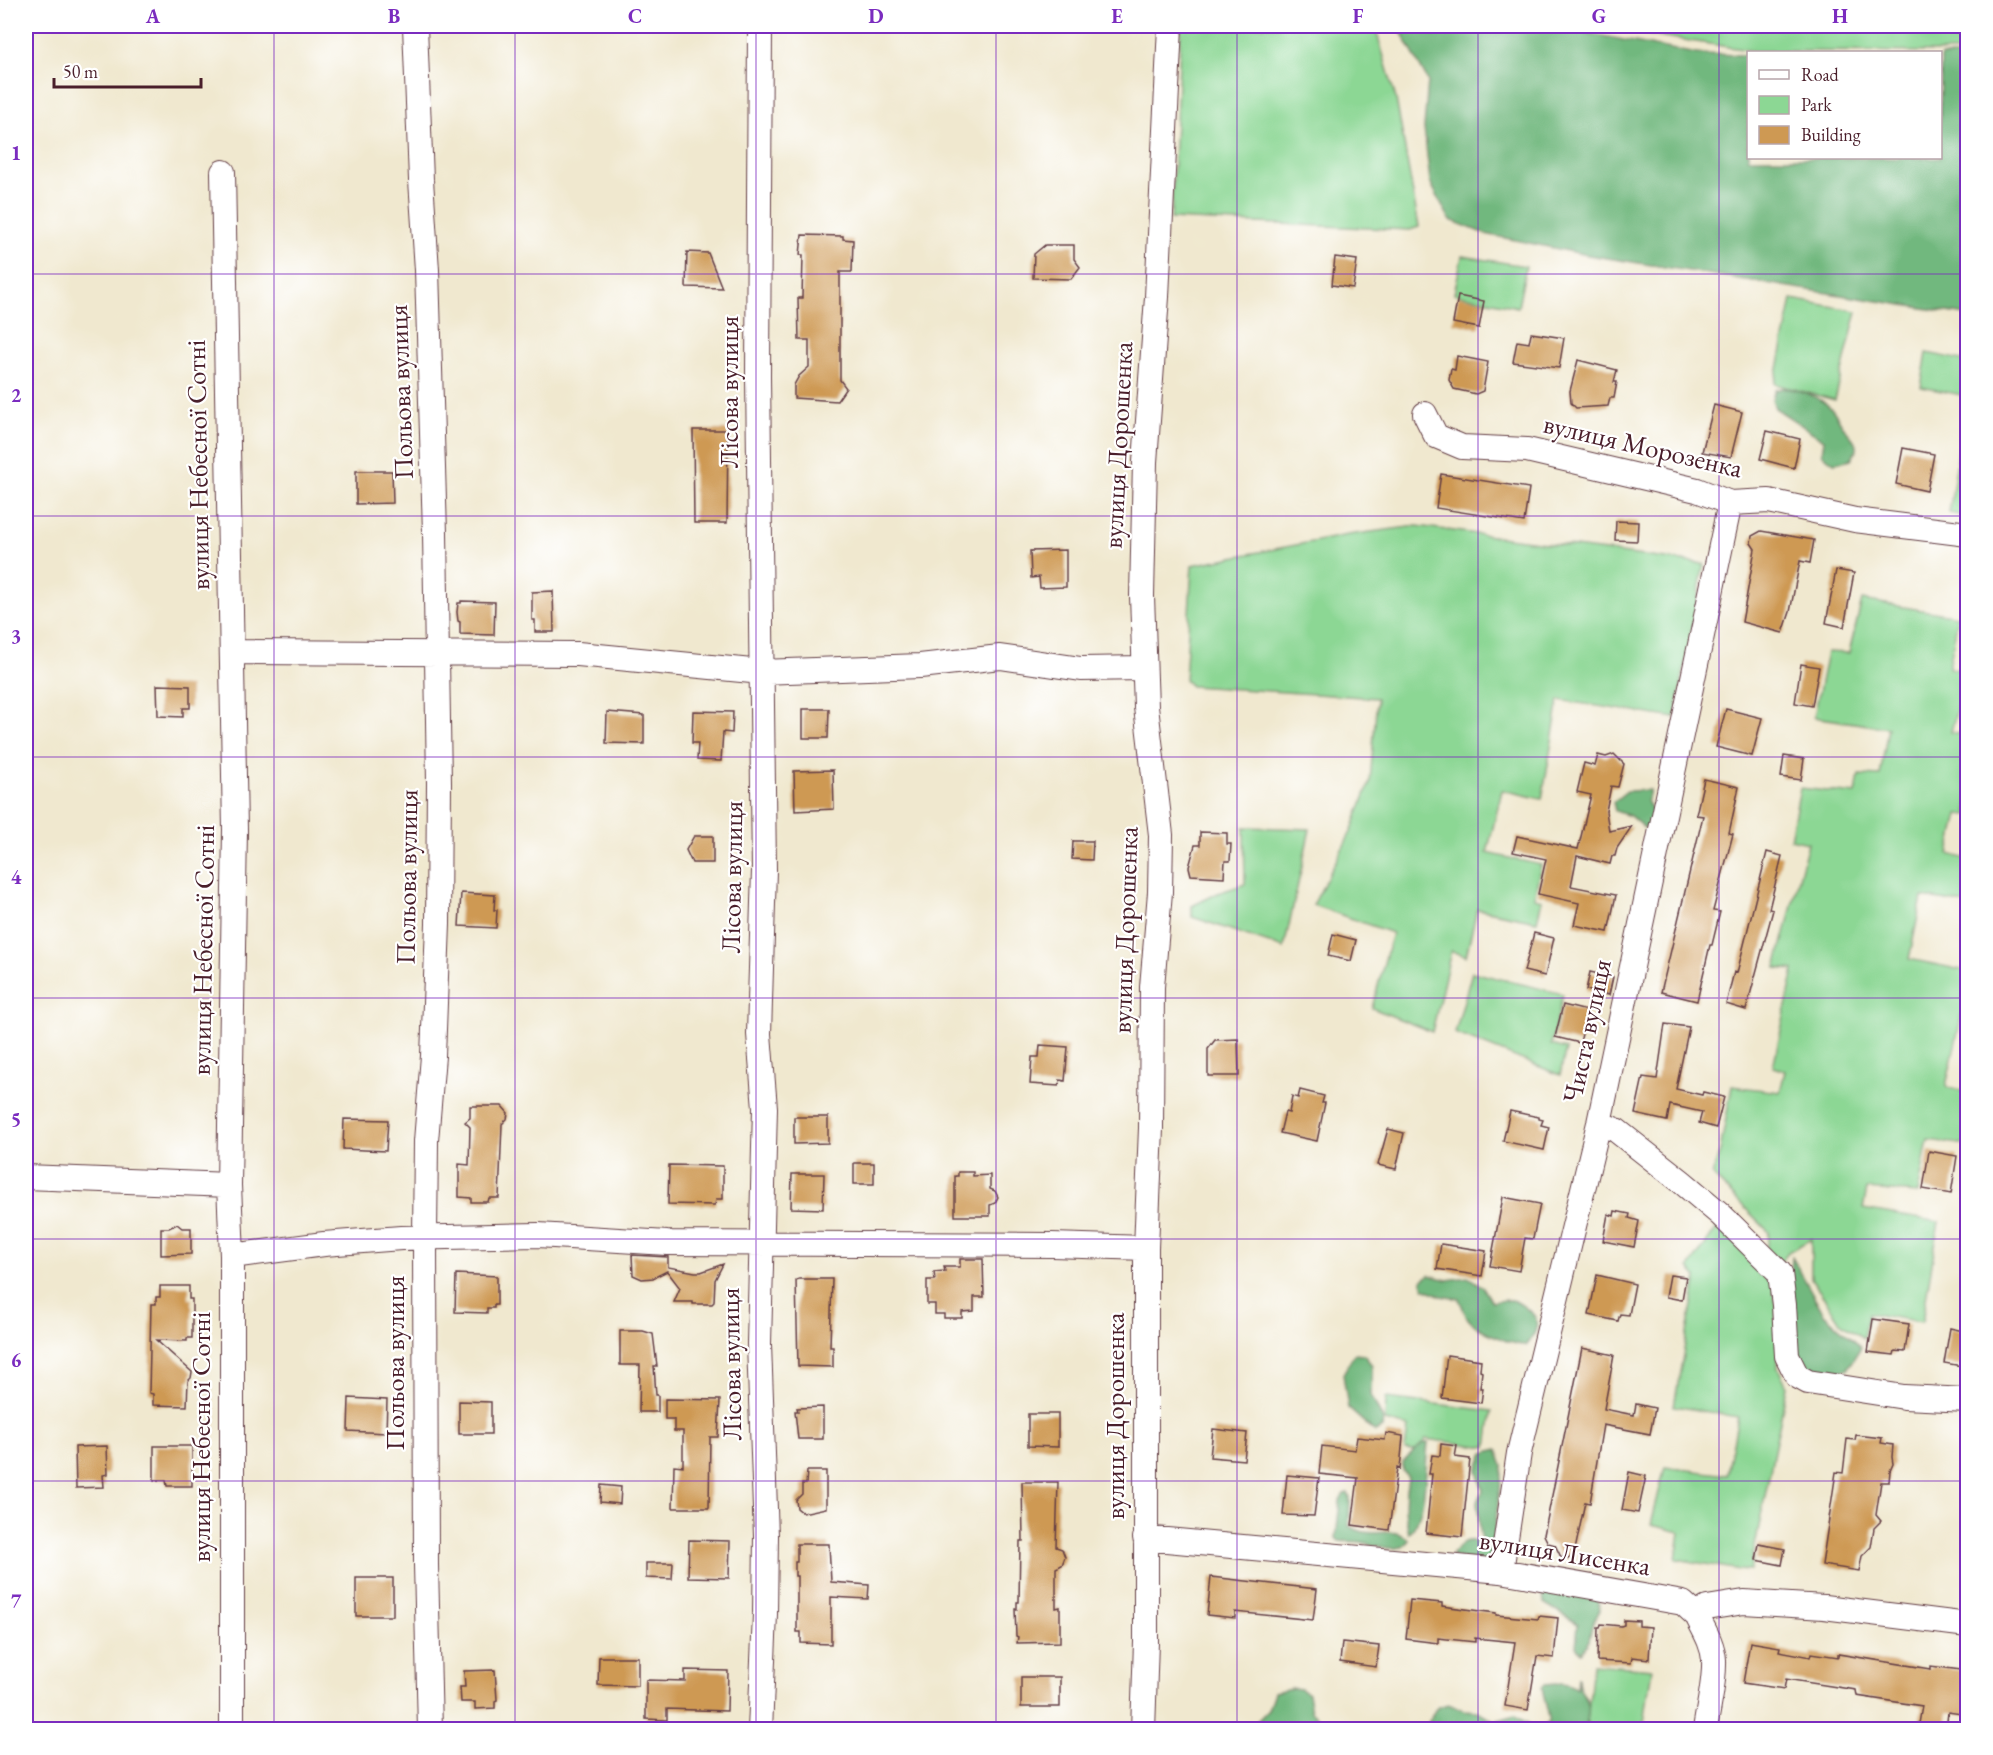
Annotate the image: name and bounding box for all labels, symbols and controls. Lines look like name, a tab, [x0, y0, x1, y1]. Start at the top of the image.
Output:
text: A	[145, 3, 161, 29]
text: B	[388, 3, 400, 29]
text: C	[628, 3, 642, 29]
text: D	[868, 3, 884, 29]
text: E	[1111, 3, 1123, 29]
text: F	[1353, 3, 1364, 29]
text: G	[1592, 3, 1606, 29]
text: H	[1832, 3, 1848, 29]
scale bar	[54, 51, 201, 89]
legend	[1747, 51, 1942, 159]
text: 50 m	[63, 60, 98, 83]
text: Road	[1801, 63, 1840, 86]
text: Park	[1801, 93, 1832, 116]
text: Building	[1801, 123, 1861, 146]
text: 1	[11, 140, 21, 166]
street label: Польова вулиця	[380, 304, 421, 480]
street label: Лісова вулиця	[711, 316, 746, 468]
street label: вулиця Небесної Сотні	[178, 339, 217, 591]
street label: вулиця Дорошенка	[1095, 340, 1140, 549]
text: 2	[11, 382, 22, 408]
street label: вулиця Морозенка	[1540, 406, 1746, 485]
text: 3	[11, 623, 21, 649]
street label: Польова вулиця	[387, 789, 426, 965]
street label: Лісова вулиця	[713, 800, 750, 954]
street label: вулиця Небесної Сотні	[183, 824, 222, 1076]
street label: вулиця Дорошенка	[1103, 826, 1146, 1034]
text: 4	[11, 864, 22, 890]
street label: Чиста вулиця	[1554, 956, 1619, 1106]
text: 5	[11, 1106, 21, 1132]
street label: Польова вулиця	[377, 1275, 412, 1451]
street label: Лісова вулиця	[712, 1287, 749, 1441]
street label: вулиця Небесної Сотні	[183, 1311, 218, 1562]
street label: вулиця Дорошенка	[1097, 1312, 1132, 1520]
text: 6	[11, 1347, 22, 1373]
street label: вулиця Лисенка	[1477, 1522, 1653, 1583]
text: 7	[11, 1588, 22, 1614]

